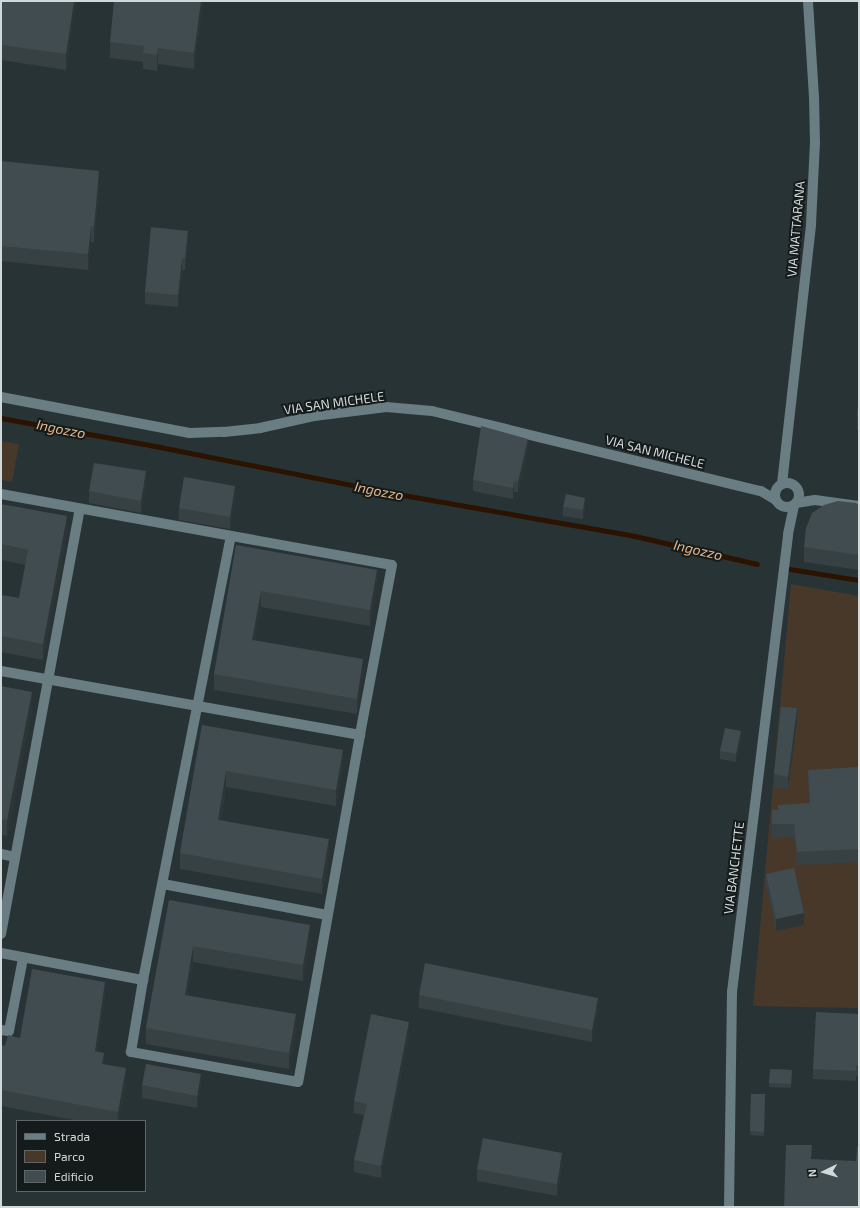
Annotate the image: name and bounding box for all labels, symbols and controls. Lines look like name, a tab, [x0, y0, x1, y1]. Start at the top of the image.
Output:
street label: VIA MATTARANA	[784, 180, 808, 278]
street label: VIA SAN MICHELE	[282, 388, 386, 418]
water label: Ingozzo	[35, 416, 87, 442]
street label: VIA SAN MICHELE	[604, 432, 706, 472]
water label: Ingozzo	[353, 478, 405, 504]
water label: Ingozzo	[672, 536, 724, 564]
street label: VIA BANCHETTE	[721, 821, 747, 915]
legend	[16, 1120, 146, 1192]
text: Strada	[54, 1129, 90, 1143]
text: Parco	[54, 1149, 85, 1163]
north arrow	[804, 1152, 844, 1192]
text: Edificio	[54, 1169, 94, 1183]
text: N	[805, 1169, 818, 1178]

